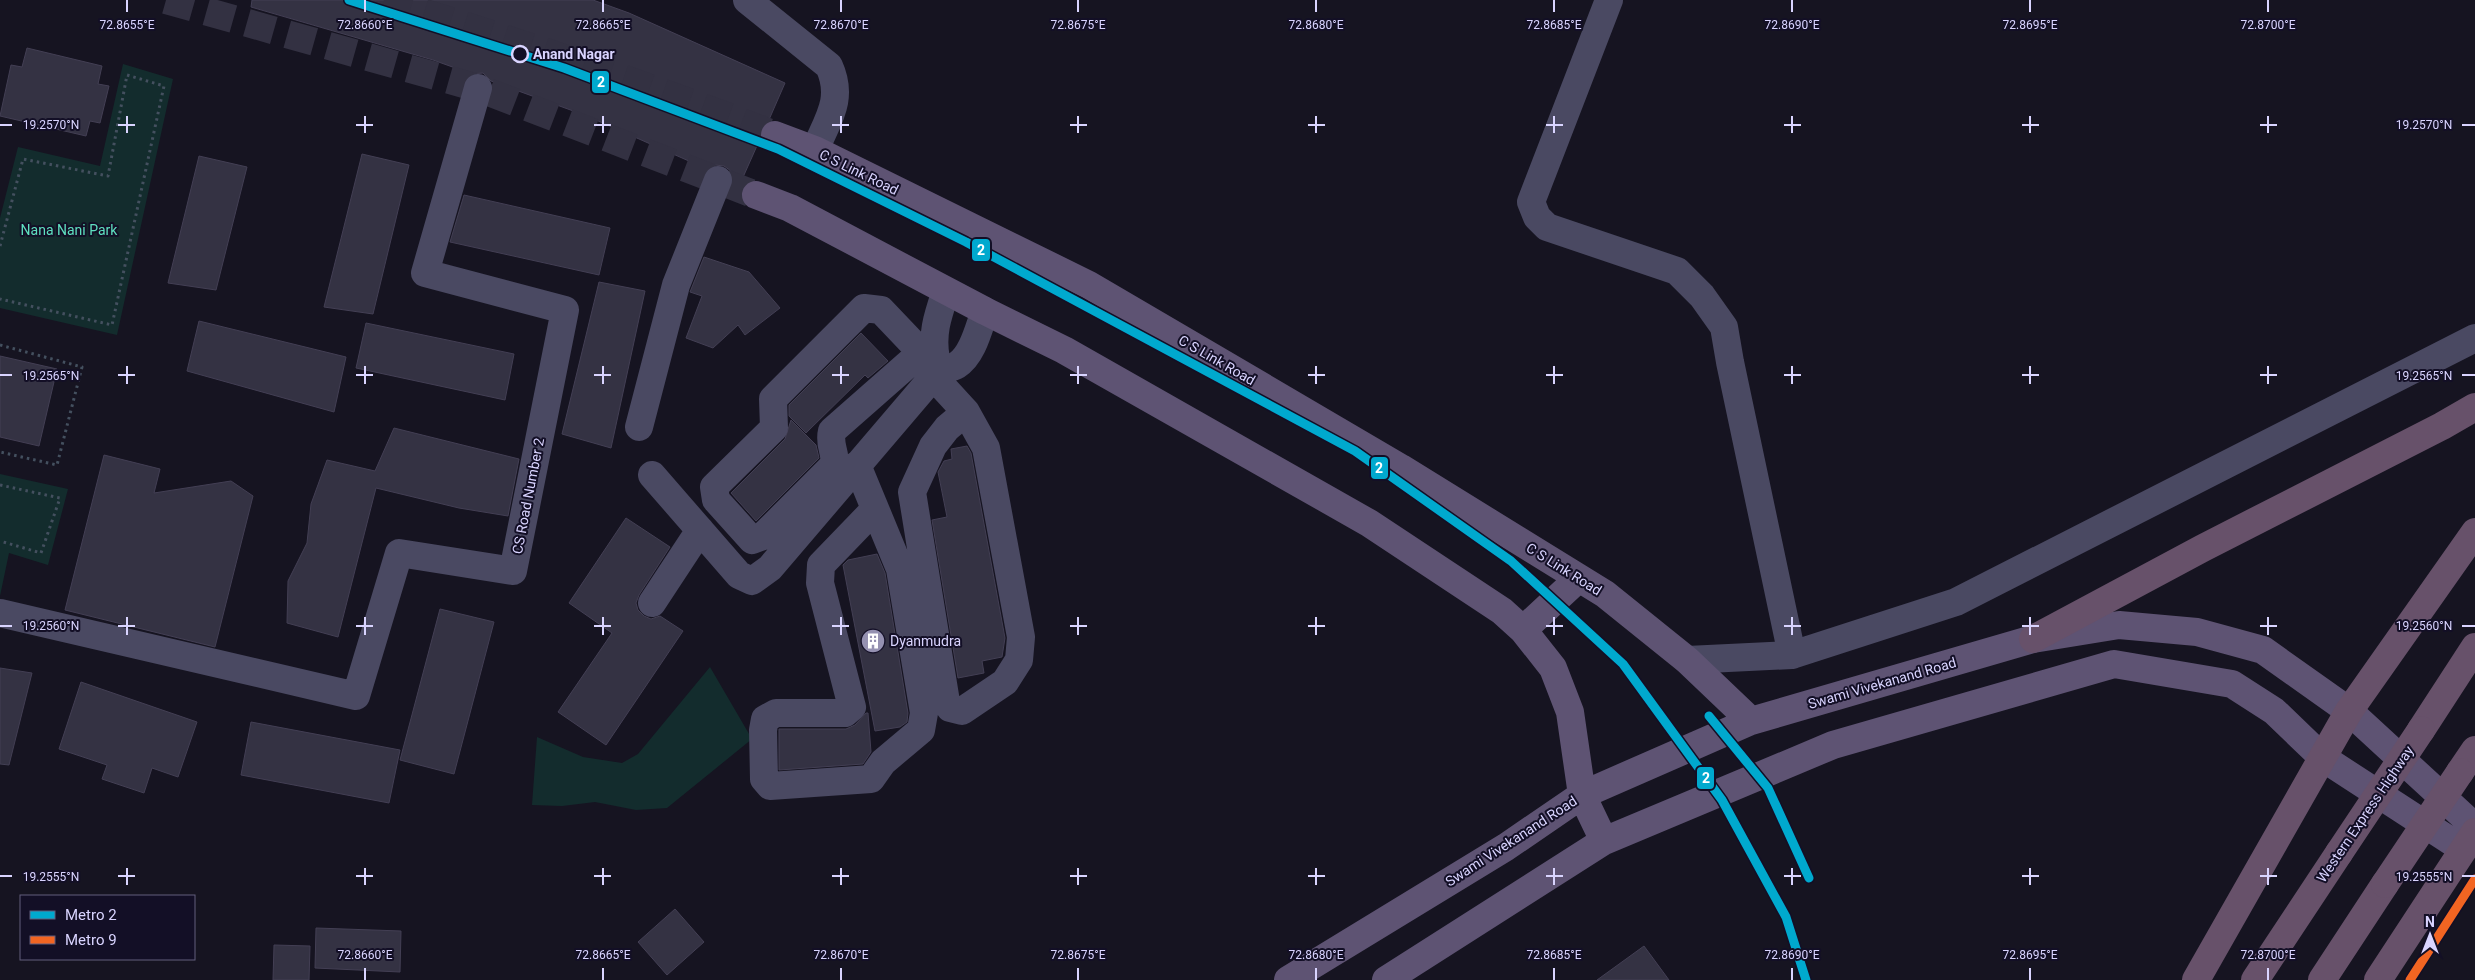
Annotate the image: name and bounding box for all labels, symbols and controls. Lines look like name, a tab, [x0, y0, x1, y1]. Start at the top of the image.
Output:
text: 72.8655°E	[100, 18, 155, 32]
text: 72.8660°E	[338, 18, 393, 32]
text: 72.8665°E	[576, 18, 631, 32]
text: 72.8670°E	[814, 18, 869, 32]
text: 72.8675°E	[1051, 18, 1106, 32]
text: 72.8680°E	[1289, 18, 1344, 32]
text: 72.8685°E	[1527, 18, 1582, 32]
text: 72.8690°E	[1765, 18, 1820, 32]
text: 72.8695°E	[2003, 18, 2058, 32]
text: 72.8700°E	[2241, 18, 2296, 32]
marker: Anand Nagar	[511, 45, 529, 63]
place label: Anand Nagar	[533, 46, 615, 62]
line badge: 2	[591, 70, 610, 94]
text: 2	[597, 74, 605, 90]
text: 19.2570°N	[23, 118, 79, 132]
text: 19.2570°N	[2396, 118, 2452, 132]
street label: C S Link Road	[817, 146, 901, 198]
park label: Nana Nani Park	[21, 222, 118, 238]
line badge: 2	[971, 238, 991, 262]
text: 2	[977, 242, 985, 258]
street label: C S Link Road	[1176, 332, 1258, 388]
text: 19.2565°N	[23, 369, 79, 383]
text: 19.2565°N	[2396, 369, 2452, 383]
street label: CS Road Number 2	[509, 437, 547, 555]
line badge: 2	[1370, 456, 1389, 480]
text: 2	[1375, 460, 1383, 476]
street label: C S Link Road	[1523, 539, 1605, 599]
text: 19.2560°N	[23, 619, 79, 633]
text: 19.2560°N	[2396, 619, 2452, 633]
building icon: Dyanmudra	[860, 628, 886, 654]
place label: Dyanmudra	[890, 633, 961, 649]
street label: Swami Vivekanand Road	[1806, 654, 1958, 712]
street label: Western Express Highway	[2313, 742, 2417, 885]
line badge: 2	[1696, 766, 1715, 790]
text: 2	[1702, 770, 1710, 786]
street label: Swami Vivekanand Road	[1442, 793, 1580, 889]
text: 19.2555°N	[23, 870, 79, 884]
text: 19.2555°N	[2396, 870, 2452, 884]
legend	[20, 895, 195, 960]
text: Metro 2	[65, 906, 117, 924]
north arrow	[2405, 910, 2455, 960]
text: N	[2425, 914, 2435, 930]
text: Metro 9	[65, 931, 117, 949]
text: 72.8660°E	[338, 948, 393, 962]
text: 72.8665°E	[576, 948, 631, 962]
text: 72.8670°E	[814, 948, 869, 962]
text: 72.8675°E	[1051, 948, 1106, 962]
text: 72.8680°E	[1289, 948, 1344, 962]
text: 72.8685°E	[1527, 948, 1582, 962]
text: 72.8690°E	[1765, 948, 1820, 962]
text: 72.8695°E	[2003, 948, 2058, 962]
text: 72.8700°E	[2241, 948, 2296, 962]

